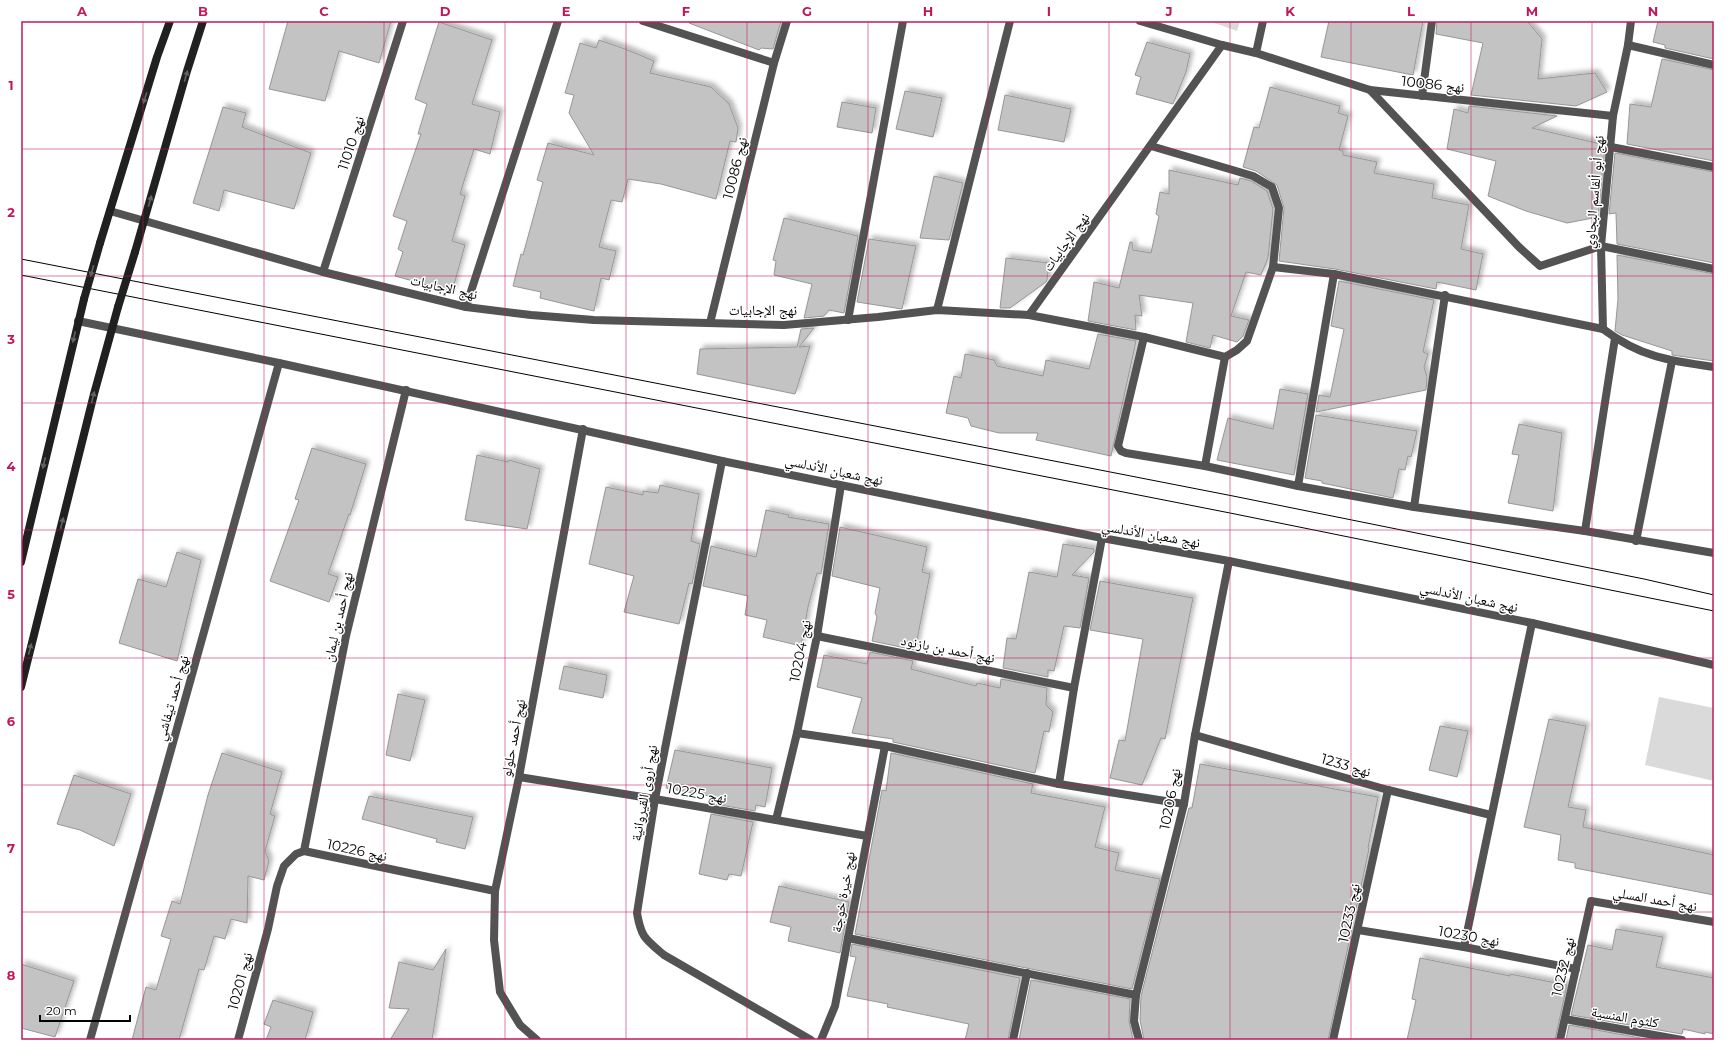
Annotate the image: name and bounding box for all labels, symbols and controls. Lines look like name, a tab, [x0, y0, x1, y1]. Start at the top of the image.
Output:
text: A	[76, 3, 88, 19]
text: B	[198, 3, 208, 19]
text: C	[319, 3, 329, 19]
text: D	[440, 3, 451, 19]
text: E	[562, 3, 571, 19]
text: F	[682, 3, 690, 19]
text: G	[802, 3, 812, 19]
text: H	[923, 3, 933, 19]
text: I	[1047, 3, 1051, 19]
text: J	[1164, 3, 1173, 19]
text: K	[1285, 3, 1295, 19]
text: L	[1407, 3, 1415, 19]
text: M	[1526, 3, 1538, 19]
text: N	[1648, 3, 1658, 19]
one-way arrow	[183, 70, 189, 82]
street label: نهج 10086	[1401, 72, 1466, 97]
text: 1	[8, 77, 14, 93]
one-way arrow	[142, 92, 148, 104]
street label: نهج 11010	[334, 114, 369, 173]
street label: نهج 10086	[719, 135, 752, 201]
street label: نهج أبو ألقاسم البجاوي	[1580, 135, 1610, 250]
one-way arrow	[147, 195, 153, 207]
text: 2	[7, 204, 15, 220]
street label: نهج الإجابيات	[1039, 209, 1094, 276]
one-way arrow	[89, 265, 95, 277]
street label: نهج الإجابيات	[408, 271, 480, 304]
street label: نهج الإجابيات	[729, 301, 797, 320]
text: 3	[6, 331, 15, 347]
one-way arrow	[71, 331, 77, 343]
one-way arrow	[90, 391, 96, 403]
street label: نهج شعبان الأندلسي	[783, 451, 885, 492]
one-way arrow	[41, 457, 47, 470]
text: 4	[7, 458, 16, 474]
street label: نهج شعبان الأندلسي	[1100, 516, 1202, 554]
one-way arrow	[59, 517, 65, 529]
street label: نهج أحمد بن ليمان	[319, 570, 358, 664]
street label: نهج شعبان الأندلسي	[1418, 578, 1520, 619]
text: 5	[7, 586, 15, 602]
street label: نهج 10204	[785, 618, 816, 684]
street label: نهج أحمد بن بازنود	[899, 631, 997, 668]
one-way arrow	[28, 643, 34, 655]
street label: نهج أحمد تيفاشي	[151, 653, 195, 744]
street label: نهج أحمد حلولو	[497, 697, 530, 779]
text: 6	[7, 713, 16, 729]
street label: نهج أروى القيروانية	[627, 743, 662, 843]
street label: نهج 1233	[1319, 749, 1373, 782]
street label: نهج 10206	[1155, 767, 1186, 831]
street label: نهج 10225	[666, 779, 728, 808]
street label: نهج 10226	[325, 835, 389, 866]
text: 7	[7, 840, 15, 856]
street label: نهج خيرة خوجة	[827, 850, 860, 934]
street label: نهج 10233	[1334, 882, 1365, 945]
street label: نهج أحمد المسلي	[1611, 883, 1699, 918]
street label: نهج 10230	[1437, 922, 1501, 951]
street label: نهج 10232	[1547, 935, 1580, 999]
street label: نهج 10201	[224, 950, 257, 1012]
text: 8	[7, 967, 16, 983]
scale bar	[40, 997, 130, 1023]
street label: كلثوم المنسية	[1590, 1002, 1660, 1033]
text: 20 m	[46, 1003, 77, 1018]

